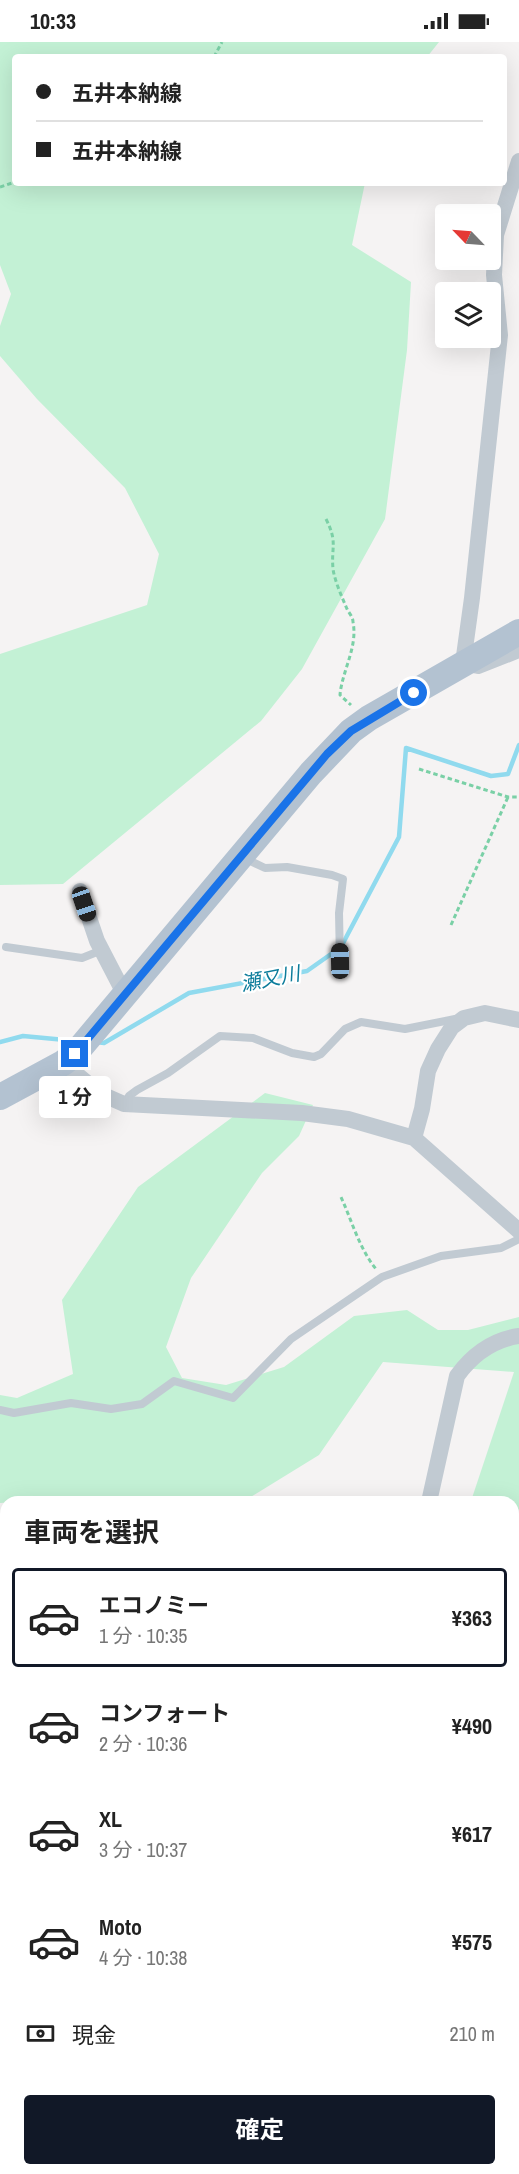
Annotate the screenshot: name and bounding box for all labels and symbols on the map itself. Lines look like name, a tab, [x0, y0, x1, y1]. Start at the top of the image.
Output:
north arrow	[435, 204, 501, 270]
route start	[400, 679, 427, 706]
car	[70, 884, 98, 924]
car	[331, 943, 349, 979]
water label: 瀬又川	[238, 959, 304, 997]
route end	[61, 1040, 88, 1067]
callout: 1 分	[39, 1075, 111, 1117]

